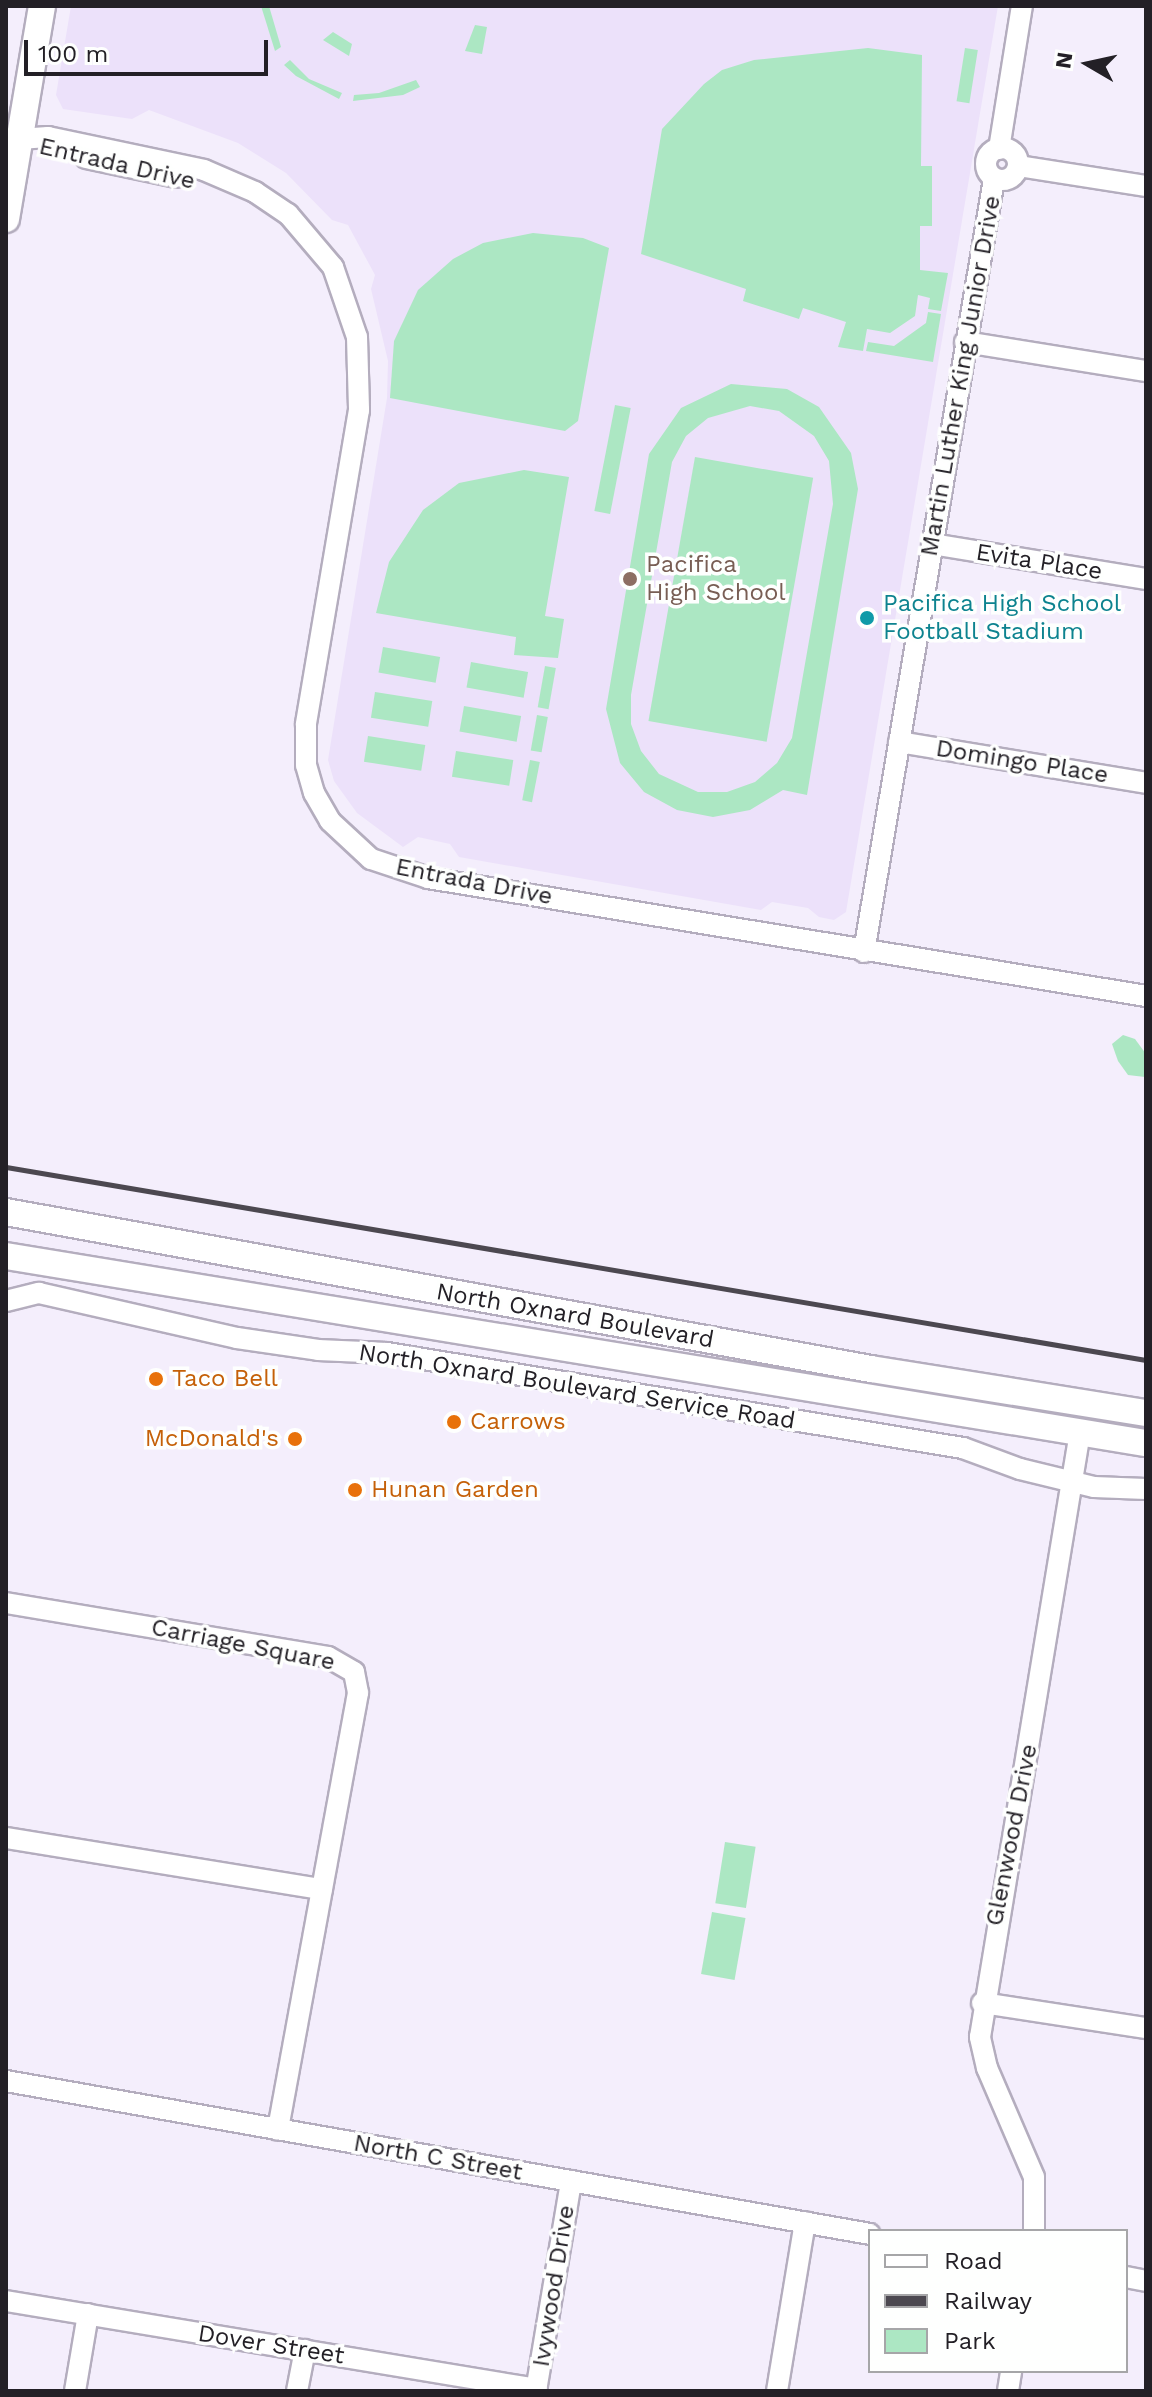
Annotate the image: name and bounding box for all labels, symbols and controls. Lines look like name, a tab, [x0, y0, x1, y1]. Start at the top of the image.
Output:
scale bar	[28, 24, 272, 74]
north arrow	[1048, 24, 1128, 104]
text: 100 m	[38, 40, 108, 68]
text: N	[1050, 50, 1077, 70]
street label: Entrada Drive	[36, 132, 198, 196]
street label: Martin Luther King Junior Drive	[915, 193, 1007, 559]
street label: Evita Place	[973, 538, 1105, 586]
place label: Pacifica High School	[646, 551, 786, 607]
marker: Pacifica High School	[621, 570, 639, 588]
place label: Pacifica High School Football Stadium	[883, 590, 1122, 646]
marker: Pacifica High School Football Stadium	[858, 609, 876, 627]
street label: Domingo Place	[934, 734, 1110, 790]
street label: Entrada Drive	[393, 853, 555, 911]
street label: North Oxnard Boulevard	[434, 1277, 716, 1355]
street label: North Oxnard Boulevard Service Road	[357, 1338, 797, 1436]
place label: Taco Bell	[172, 1365, 278, 1393]
marker: Taco Bell	[147, 1370, 165, 1388]
place label: Carrows	[470, 1408, 566, 1436]
marker: Carrows	[445, 1413, 463, 1431]
place label: McDonald's	[145, 1425, 279, 1453]
marker: McDonald's	[286, 1430, 304, 1448]
place label: Hunan Garden	[371, 1476, 539, 1504]
marker: Hunan Garden	[346, 1481, 364, 1499]
street label: Carriage Square	[149, 1613, 337, 1677]
street label: Glenwood Drive	[980, 1742, 1044, 1928]
street label: North C Street	[351, 2129, 525, 2187]
street label: Ivywood Drive	[527, 2203, 581, 2369]
legend	[868, 2229, 1128, 2373]
text: Road	[944, 2247, 1003, 2275]
text: Railway	[944, 2287, 1032, 2315]
street label: Dover Street	[196, 2319, 346, 2371]
text: Park	[944, 2327, 996, 2355]

